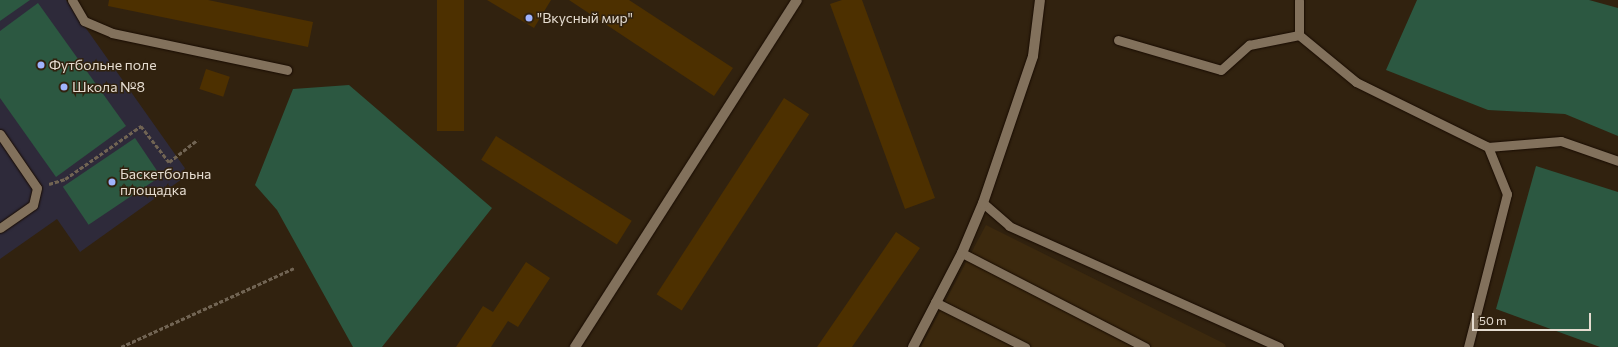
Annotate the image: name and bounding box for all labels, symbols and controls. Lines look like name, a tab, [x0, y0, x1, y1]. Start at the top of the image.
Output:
place label: "Вкусный мир"	[537, 10, 633, 26]
marker: "Вкусный мир"	[524, 13, 534, 23]
place label: Футбольне поле	[49, 57, 157, 73]
marker: Футбольне поле	[36, 60, 46, 70]
place label: Школа №8	[72, 79, 145, 95]
marker: Школа №8	[59, 82, 69, 92]
place label: Баскетбольна площадка	[120, 166, 211, 198]
marker: Баскетбольна площадка	[107, 177, 117, 187]
scale bar	[1474, 305, 1593, 331]
text: 50 m	[1479, 313, 1507, 327]

